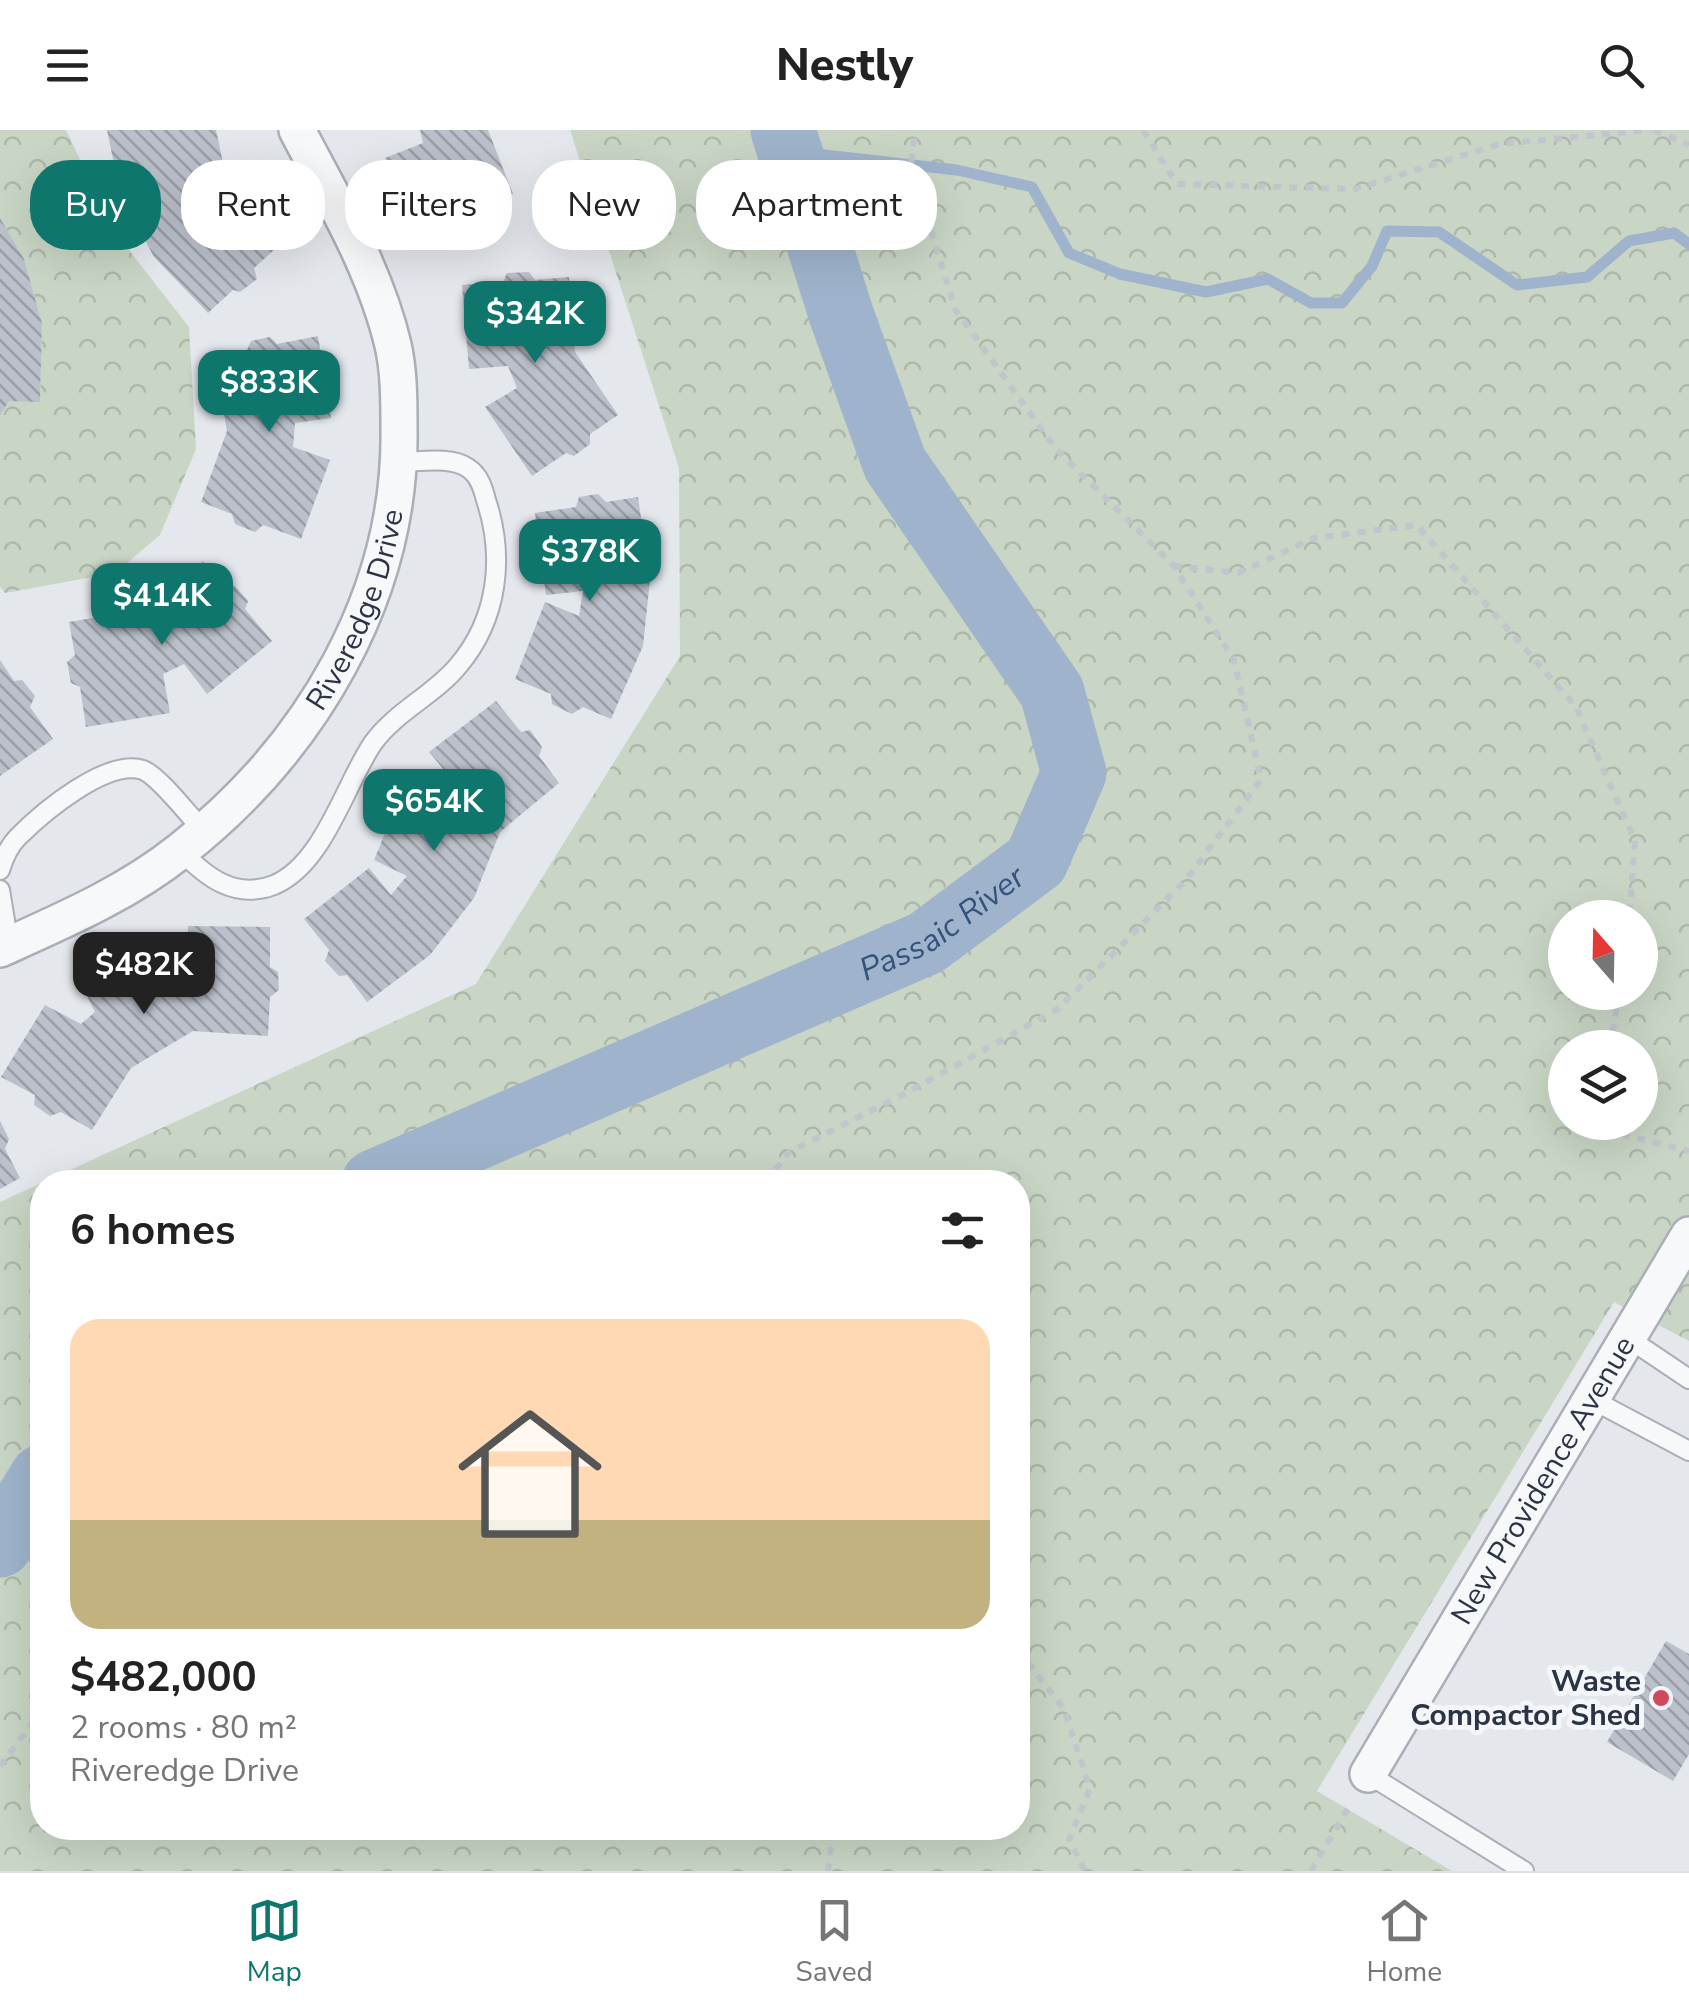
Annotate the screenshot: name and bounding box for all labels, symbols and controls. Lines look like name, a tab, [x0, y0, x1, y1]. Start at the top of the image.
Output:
text: Nestly	[776, 35, 913, 96]
icon: menu	[40, 38, 95, 93]
icon: search	[1594, 38, 1649, 93]
chip: Buy	[30, 160, 161, 250]
chip: Rent	[181, 160, 325, 250]
chip: Filters	[345, 160, 512, 250]
chip: New	[532, 160, 676, 250]
chip: Apartment	[696, 160, 937, 250]
pin: $342K	[465, 281, 605, 366]
text: $342K	[486, 292, 584, 335]
pin: $833K	[199, 350, 339, 435]
text: $833K	[220, 361, 318, 404]
street label: Riveredge Drive	[296, 506, 413, 718]
pin: $378K	[520, 519, 660, 604]
text: $378K	[541, 530, 639, 573]
pin: $414K	[92, 563, 232, 648]
text: $414K	[113, 574, 211, 617]
pin: $654K	[364, 769, 504, 854]
text: $654K	[385, 780, 483, 823]
water label: Passaic River	[853, 855, 1034, 991]
north arrow	[1548, 900, 1658, 1010]
map controls	[1548, 900, 1658, 1140]
pin: $482K	[74, 932, 214, 1017]
text: $482K	[95, 943, 193, 986]
button: layers	[1548, 1030, 1658, 1140]
text: 6 homes	[70, 1202, 235, 1259]
icon: filters	[935, 1203, 990, 1258]
street label: New Providence Avenue	[1441, 1328, 1645, 1632]
icon: home	[440, 1384, 620, 1564]
text: $482,000	[70, 1649, 257, 1706]
place label: Waste Compactor Shed	[1410, 1661, 1641, 1736]
marker: Waste Compactor Shed	[1650, 1687, 1672, 1709]
text: 2 rooms · 80 m²	[70, 1706, 297, 1749]
text: Riveredge Drive	[70, 1749, 299, 1792]
tab: Map	[247, 1893, 302, 1991]
tab: Saved	[796, 1893, 873, 1991]
tab: Home	[1366, 1893, 1442, 1991]

